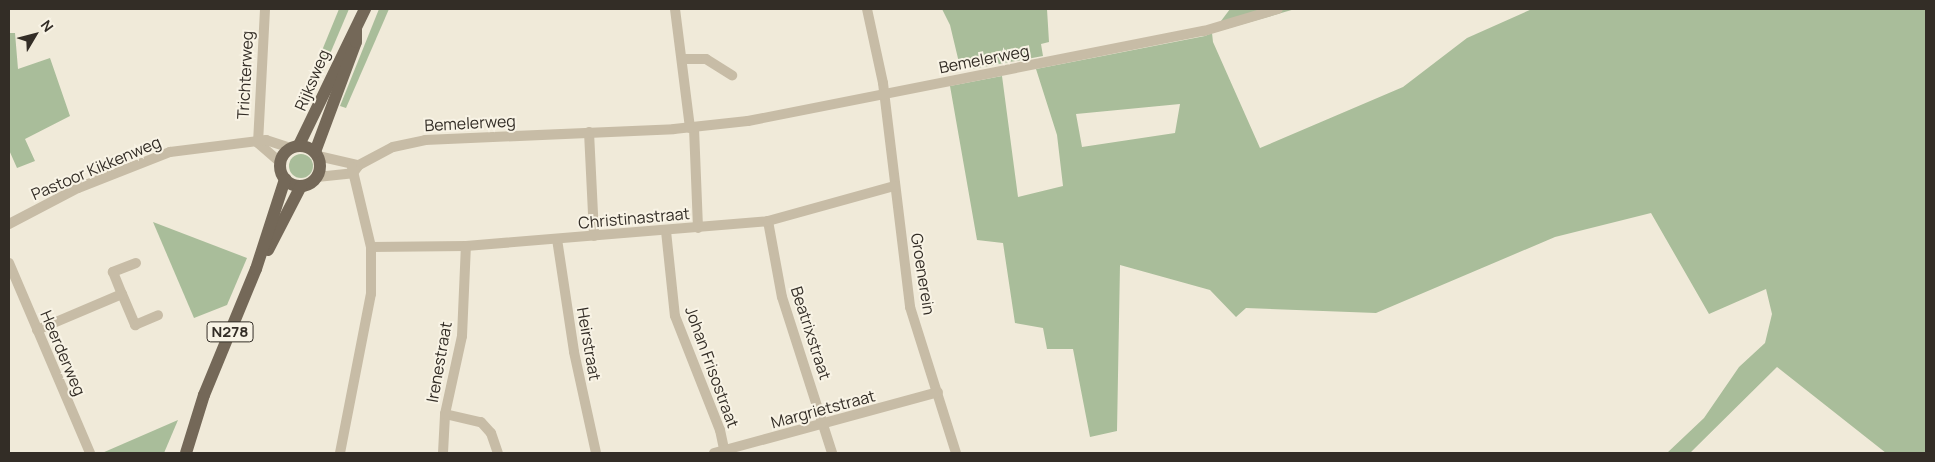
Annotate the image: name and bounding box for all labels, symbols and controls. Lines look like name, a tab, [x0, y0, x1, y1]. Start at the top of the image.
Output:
north arrow	[10, 10, 60, 60]
text: N	[37, 16, 58, 35]
street label: Trichterweg	[233, 30, 257, 120]
street label: Bemelerweg	[937, 41, 1031, 77]
street label: Rijksweg	[291, 47, 333, 113]
street label: Bemelerweg	[424, 111, 516, 135]
street label: Pastoor Kikkenweg	[28, 132, 164, 204]
street label: Christinastraat	[577, 204, 691, 232]
street label: Groenerein	[907, 232, 939, 316]
street label: Beatrixstraat	[787, 284, 835, 382]
street label: Johan Frisostraat	[681, 304, 743, 430]
street label: Heirstraat	[573, 306, 605, 382]
street label: Heerderweg	[36, 308, 90, 398]
road number: N278	[206, 320, 254, 344]
street label: Irenestraat	[422, 320, 456, 404]
street label: Margrietstraat	[769, 386, 877, 432]

